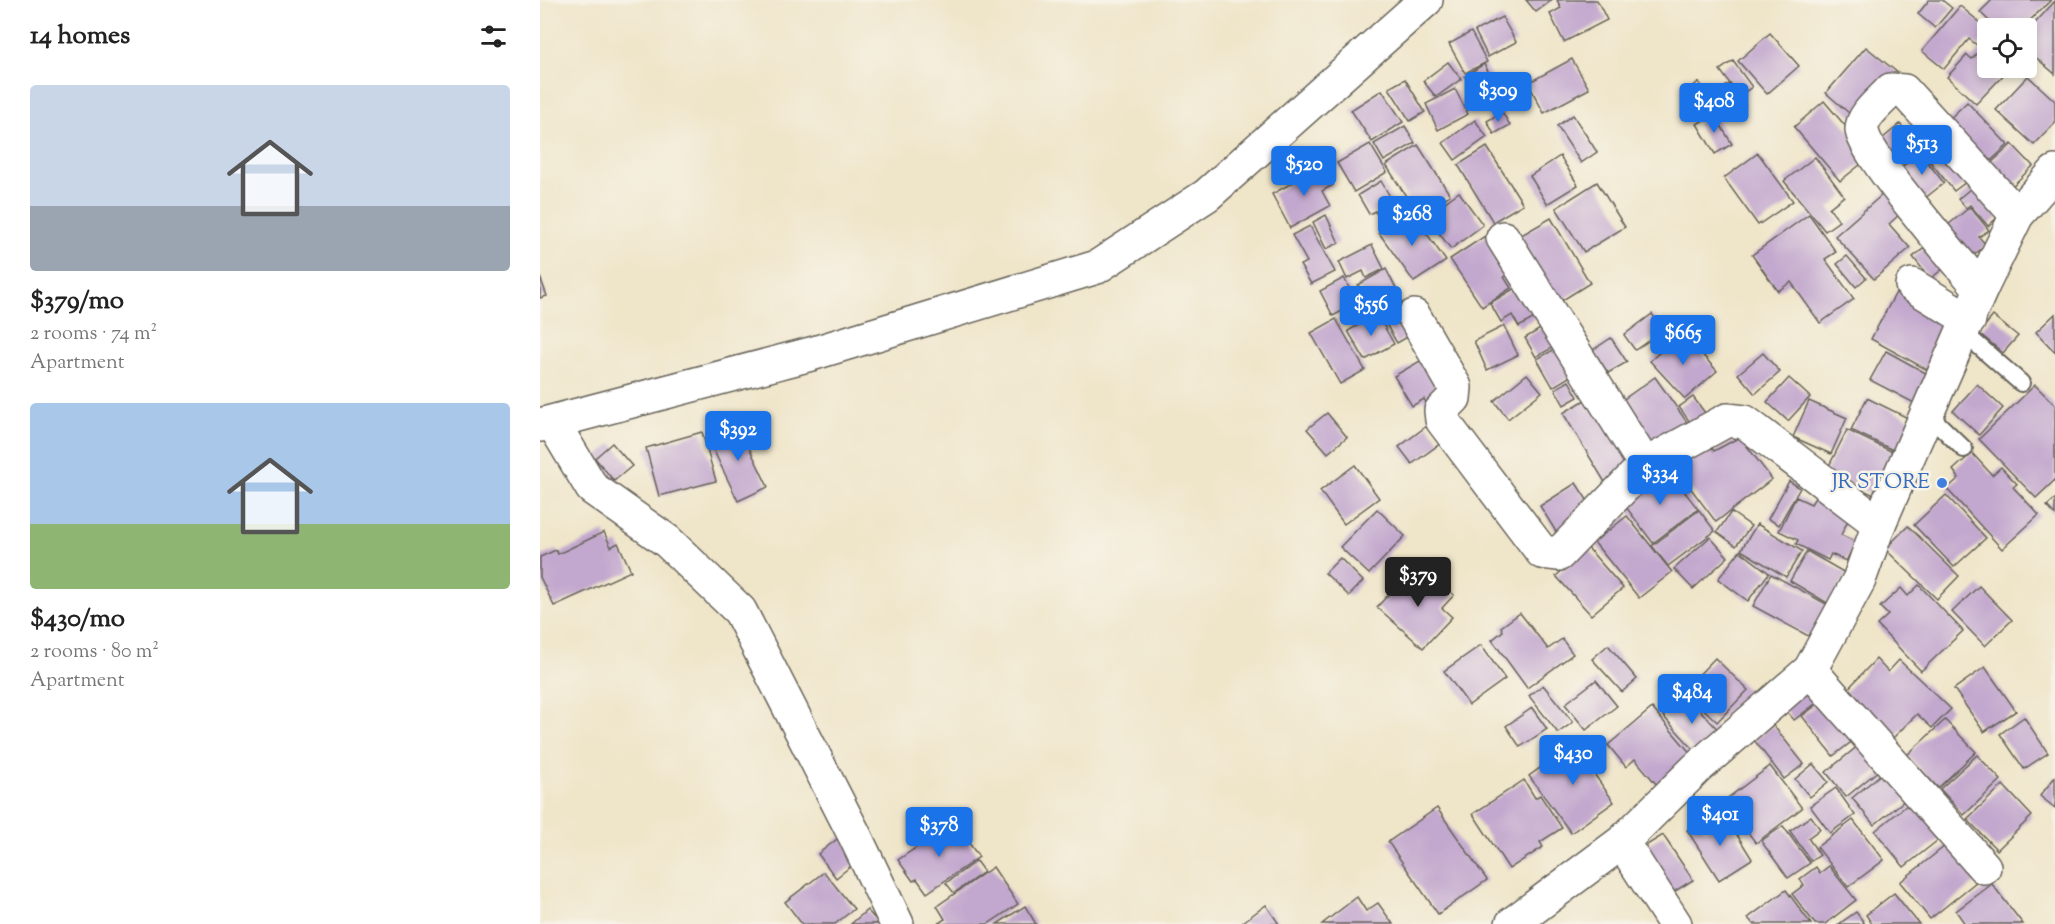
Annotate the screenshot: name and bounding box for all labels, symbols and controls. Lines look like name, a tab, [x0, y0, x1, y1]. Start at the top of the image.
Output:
text: 14 homes	[30, 18, 130, 55]
map controls	[1977, 18, 2037, 78]
button: locate	[1977, 18, 2037, 78]
icon: filters	[477, 20, 510, 53]
pin: $309	[1462, 72, 1534, 123]
text: $309	[1479, 77, 1517, 106]
pin: $408	[1678, 83, 1750, 134]
text: $408	[1693, 88, 1735, 117]
icon: home	[216, 124, 324, 232]
pin: $513	[1886, 125, 1958, 176]
text: $513	[1906, 130, 1938, 159]
pin: $520	[1268, 146, 1340, 197]
text: $520	[1285, 151, 1323, 180]
pin: $268	[1376, 196, 1448, 247]
text: $268	[1392, 201, 1432, 230]
text: $379/mo	[30, 283, 124, 320]
pin: $556	[1335, 286, 1407, 337]
text: $556	[1354, 291, 1388, 320]
pin: $665	[1647, 315, 1719, 366]
text: 2 rooms · 74 m²	[30, 320, 157, 349]
text: $665	[1664, 320, 1702, 349]
text: Apartment	[30, 349, 125, 378]
pin: $392	[702, 411, 774, 462]
text: $392	[719, 416, 757, 445]
icon: home	[216, 442, 324, 550]
pin: $334	[1624, 455, 1696, 506]
text: $334	[1642, 460, 1678, 489]
place label: JR STORE	[1830, 468, 1930, 498]
marker: JR STORE	[1935, 476, 1949, 490]
pin: $379	[1382, 557, 1454, 608]
text: $379	[1399, 562, 1437, 591]
text: $430/mo	[30, 601, 125, 638]
text: 2 rooms · 80 m²	[30, 638, 159, 667]
text: Apartment	[30, 667, 125, 696]
pin: $484	[1656, 674, 1728, 725]
text: $484	[1672, 679, 1712, 708]
pin: $430	[1537, 735, 1609, 786]
text: $430	[1553, 740, 1593, 769]
pin: $401	[1684, 796, 1756, 847]
text: $401	[1701, 801, 1739, 830]
pin: $378	[903, 807, 975, 858]
text: $378	[920, 812, 958, 841]

